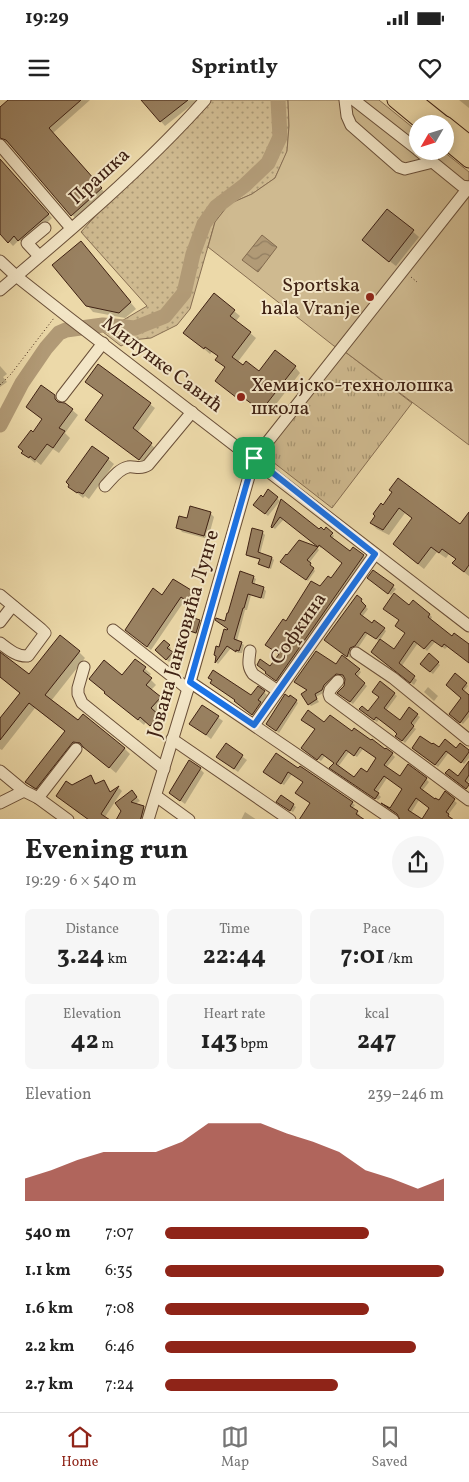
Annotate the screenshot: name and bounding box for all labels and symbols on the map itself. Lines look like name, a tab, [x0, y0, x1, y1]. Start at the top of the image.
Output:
north arrow	[409, 115, 454, 160]
street label: Прашка	[63, 142, 137, 212]
place label: Sportska hala Vranje	[261, 272, 360, 323]
marker: Sportska hala Vranje	[364, 291, 376, 303]
street label: Милунке Савић	[95, 310, 229, 420]
place label: Хемијско-технолошка школа	[251, 372, 454, 423]
marker: Хемијско-технолошка школа	[235, 391, 247, 403]
pin	[233, 437, 275, 479]
street label: Јована Јанковића Лунге	[141, 527, 227, 741]
street label: Софкина	[264, 587, 334, 671]

